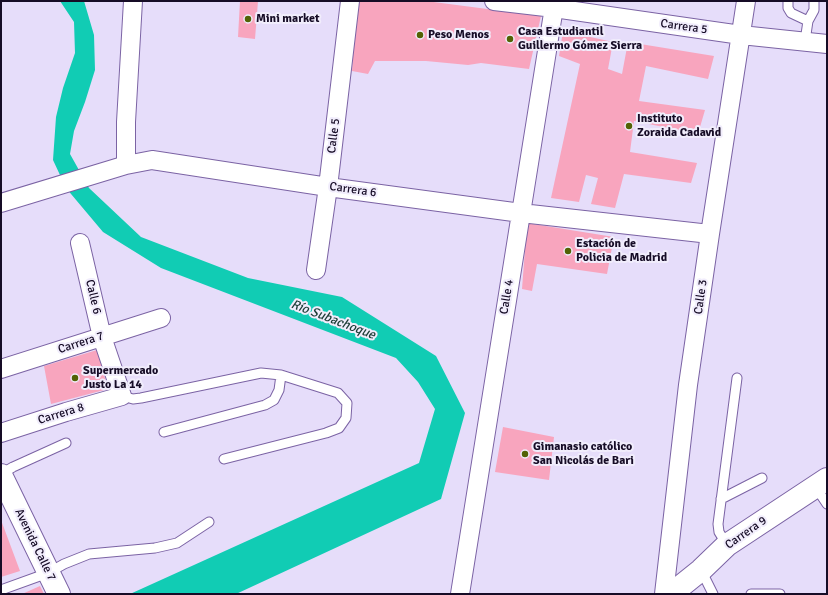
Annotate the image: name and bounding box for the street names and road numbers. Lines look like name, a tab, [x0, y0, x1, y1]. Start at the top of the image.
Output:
street label: Carrera 5	[660, 17, 708, 37]
street label: Calle 5	[325, 118, 343, 154]
street label: Carrera 6	[329, 180, 377, 200]
street label: Calle 6	[82, 278, 104, 316]
street label: Calle 4	[497, 279, 517, 315]
street label: Calle 3	[691, 279, 711, 315]
street label: Carrera 7	[56, 329, 106, 357]
street label: Carrera 8	[36, 400, 86, 428]
street label: Avenida Calle 7	[11, 507, 59, 583]
street label: Carrera 9	[722, 514, 770, 552]

